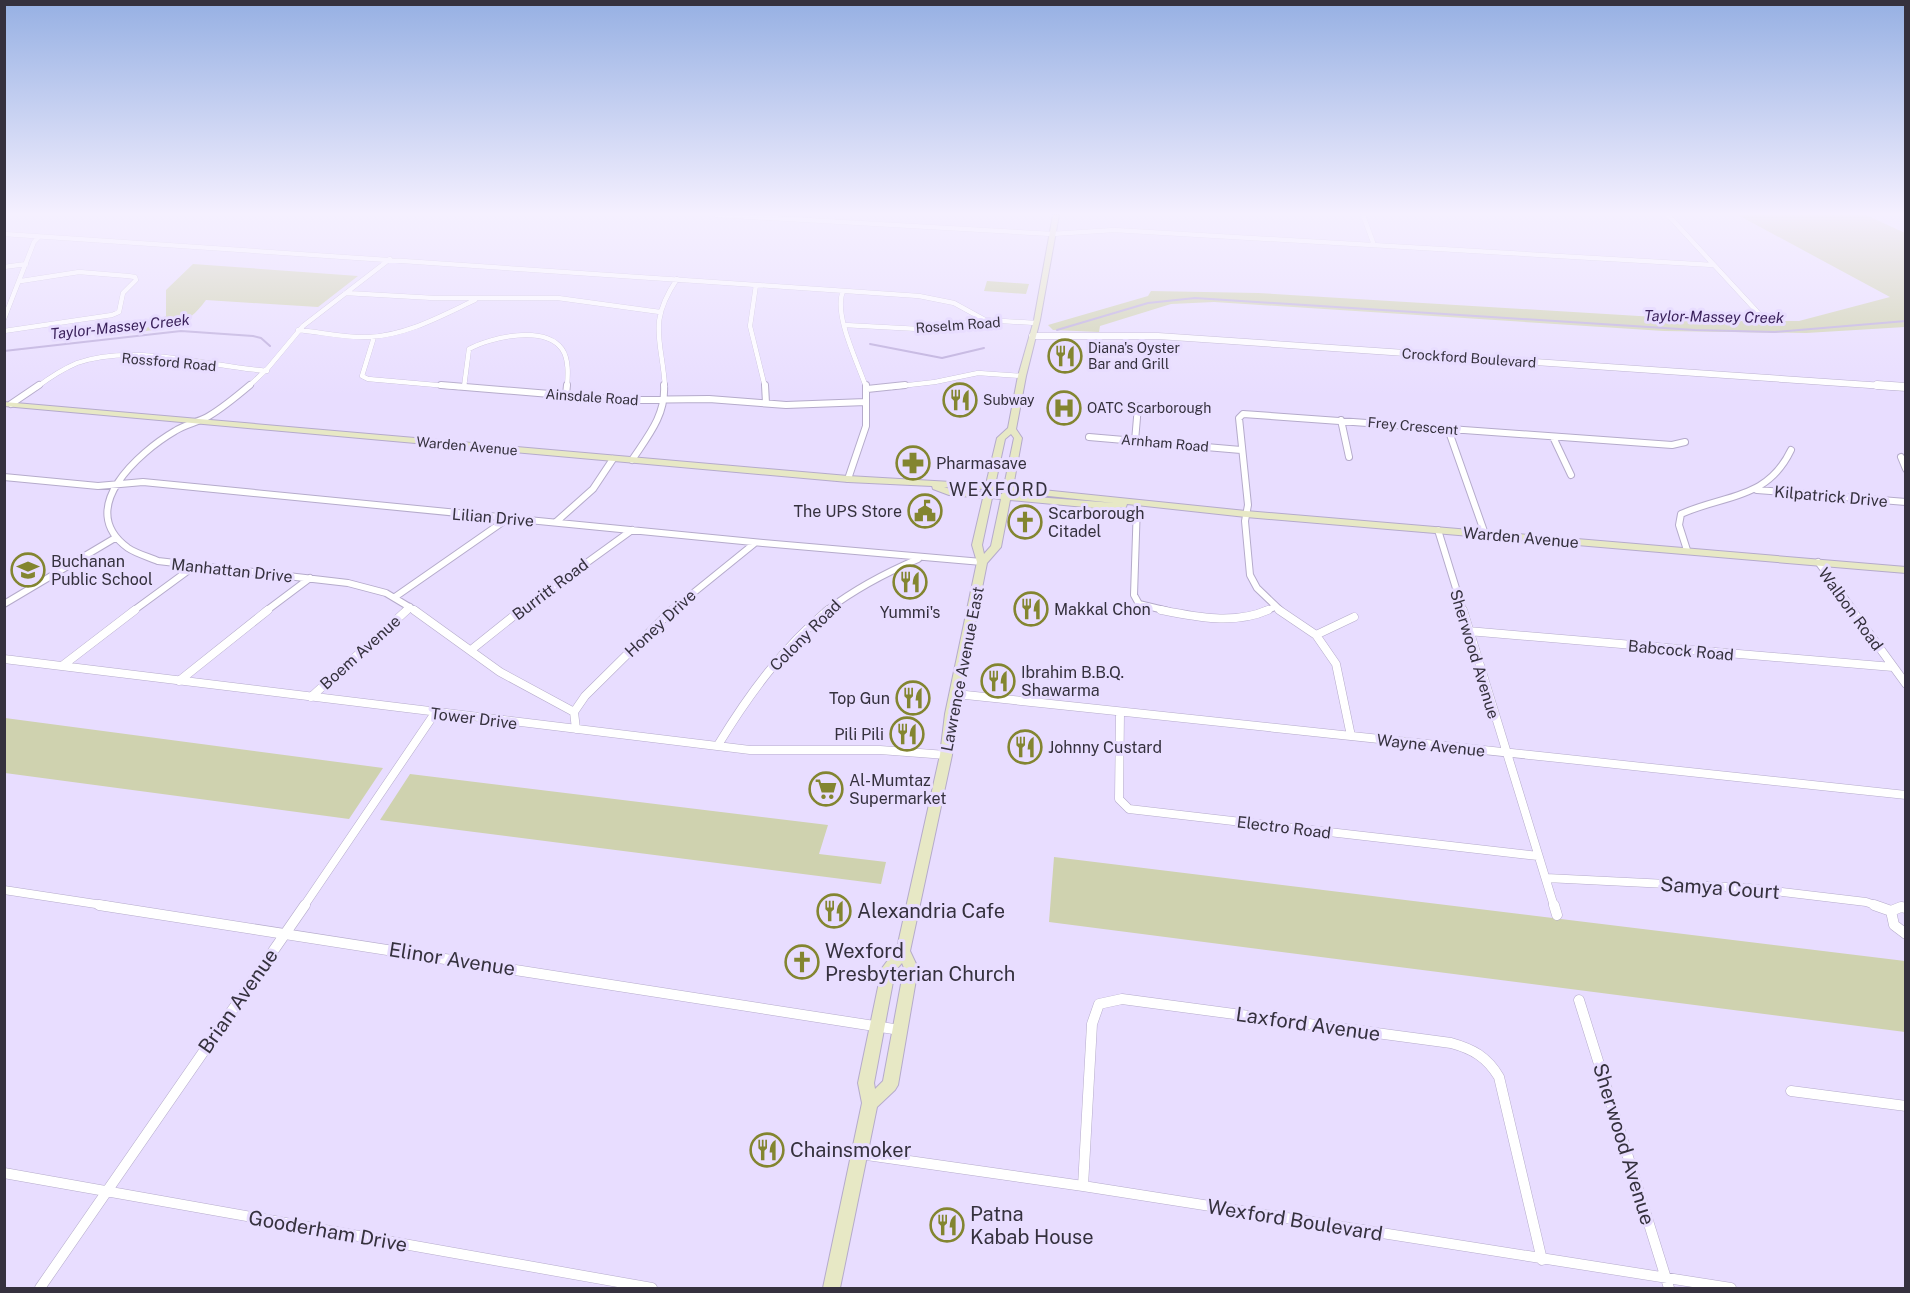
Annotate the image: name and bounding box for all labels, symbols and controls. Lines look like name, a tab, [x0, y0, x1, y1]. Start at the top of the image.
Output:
water label: Taylor-Massey Creek	[1644, 307, 1785, 326]
water label: Taylor-Massey Creek	[49, 311, 191, 342]
street label: Roselm Road	[915, 314, 1001, 336]
restaurant icon: Diana's Oyster Bar and Grill	[1047, 338, 1083, 374]
place label: Diana's Oyster Bar and Grill	[1088, 340, 1180, 372]
street label: Crockford Boulevard	[1401, 345, 1537, 371]
street label: Rossford Road	[121, 350, 217, 374]
restaurant icon: Subway	[942, 382, 978, 418]
street label: Ainsdale Road	[545, 386, 639, 408]
hospital icon: OATC Scarborough	[1046, 390, 1082, 426]
place label: Subway	[983, 392, 1035, 408]
place label: OATC Scarborough	[1087, 400, 1211, 416]
street label: Frey Crescent	[1367, 414, 1459, 438]
street label: Arnham Road	[1120, 431, 1210, 455]
street label: Warden Avenue	[416, 434, 518, 458]
pharmacy icon: Pharmasave	[895, 445, 931, 481]
place label: Pharmasave	[936, 454, 1027, 473]
district label: WEXFORD	[949, 479, 1049, 500]
street label: Kilpatrick Drive	[1773, 482, 1888, 511]
public building icon: The UPS Store	[907, 493, 943, 529]
place label: The UPS Store	[794, 502, 902, 521]
street label: Lilian Drive	[451, 504, 535, 531]
church icon: Scarborough Citadel	[1007, 504, 1043, 540]
place label: Scarborough Citadel	[1048, 504, 1145, 541]
street label: Warden Avenue	[1462, 523, 1580, 552]
school or university icon: Buchanan Public School	[10, 552, 46, 588]
place label: Buchanan Public School	[51, 552, 153, 589]
street label: Manhattan Drive	[170, 555, 293, 586]
street label: Burritt Road	[509, 555, 592, 624]
restaurant icon: Yummi's	[892, 564, 928, 600]
street label: Walbon Road	[1814, 564, 1887, 654]
street label: Lawrence Avenue East	[937, 585, 988, 753]
street label: Honey Drive	[621, 586, 700, 661]
street label: Sherwood Avenue	[1446, 587, 1503, 721]
restaurant icon: Makkal Chon	[1013, 591, 1049, 627]
street label: Colony Road	[766, 596, 845, 675]
place label: Makkal Chon	[1054, 600, 1151, 619]
place label: Yummi's	[880, 603, 940, 622]
street label: Boem Avenue	[316, 611, 404, 693]
street label: Babcock Road	[1627, 636, 1735, 665]
restaurant icon: Ibrahim B.B.Q. Shawarma	[980, 663, 1016, 699]
place label: Ibrahim B.B.Q. Shawarma	[1021, 663, 1124, 700]
restaurant icon: Top Gun	[895, 680, 931, 716]
place label: Top Gun	[829, 689, 890, 708]
street label: Tower Drive	[430, 704, 518, 733]
restaurant icon: Pili Pili	[889, 716, 925, 752]
place label: Pili Pili	[834, 725, 884, 744]
restaurant icon: Johnny Custard	[1007, 729, 1043, 765]
street label: Wayne Avenue	[1376, 730, 1486, 761]
place label: Johnny Custard	[1048, 738, 1162, 757]
supermarket icon: Al-Mumtaz Supermarket	[808, 771, 844, 807]
place label: Al-Mumtaz Supermarket	[849, 771, 946, 808]
street label: Electro Road	[1236, 812, 1332, 843]
street label: Samya Court	[1659, 872, 1781, 904]
restaurant icon: Alexandria Cafe	[816, 893, 852, 929]
place label: Alexandria Cafe	[857, 899, 1005, 923]
street label: Elinor Avenue	[387, 937, 517, 981]
place label: Wexford Presbyterian Church	[825, 939, 1015, 986]
street label: Brian Avenue	[193, 944, 283, 1058]
church icon: Wexford Presbyterian Church	[784, 944, 820, 980]
street label: Laxford Avenue	[1234, 1002, 1382, 1046]
street label: Sherwood Avenue	[1588, 1060, 1660, 1228]
restaurant icon: Chainsmoker	[749, 1132, 785, 1168]
place label: Chainsmoker	[790, 1138, 912, 1162]
street label: Wexford Boulevard	[1206, 1194, 1384, 1246]
place label: Patna Kabab House	[970, 1202, 1094, 1249]
street label: Gooderham Drive	[247, 1205, 409, 1257]
restaurant icon: Patna Kabab House	[929, 1207, 965, 1243]

